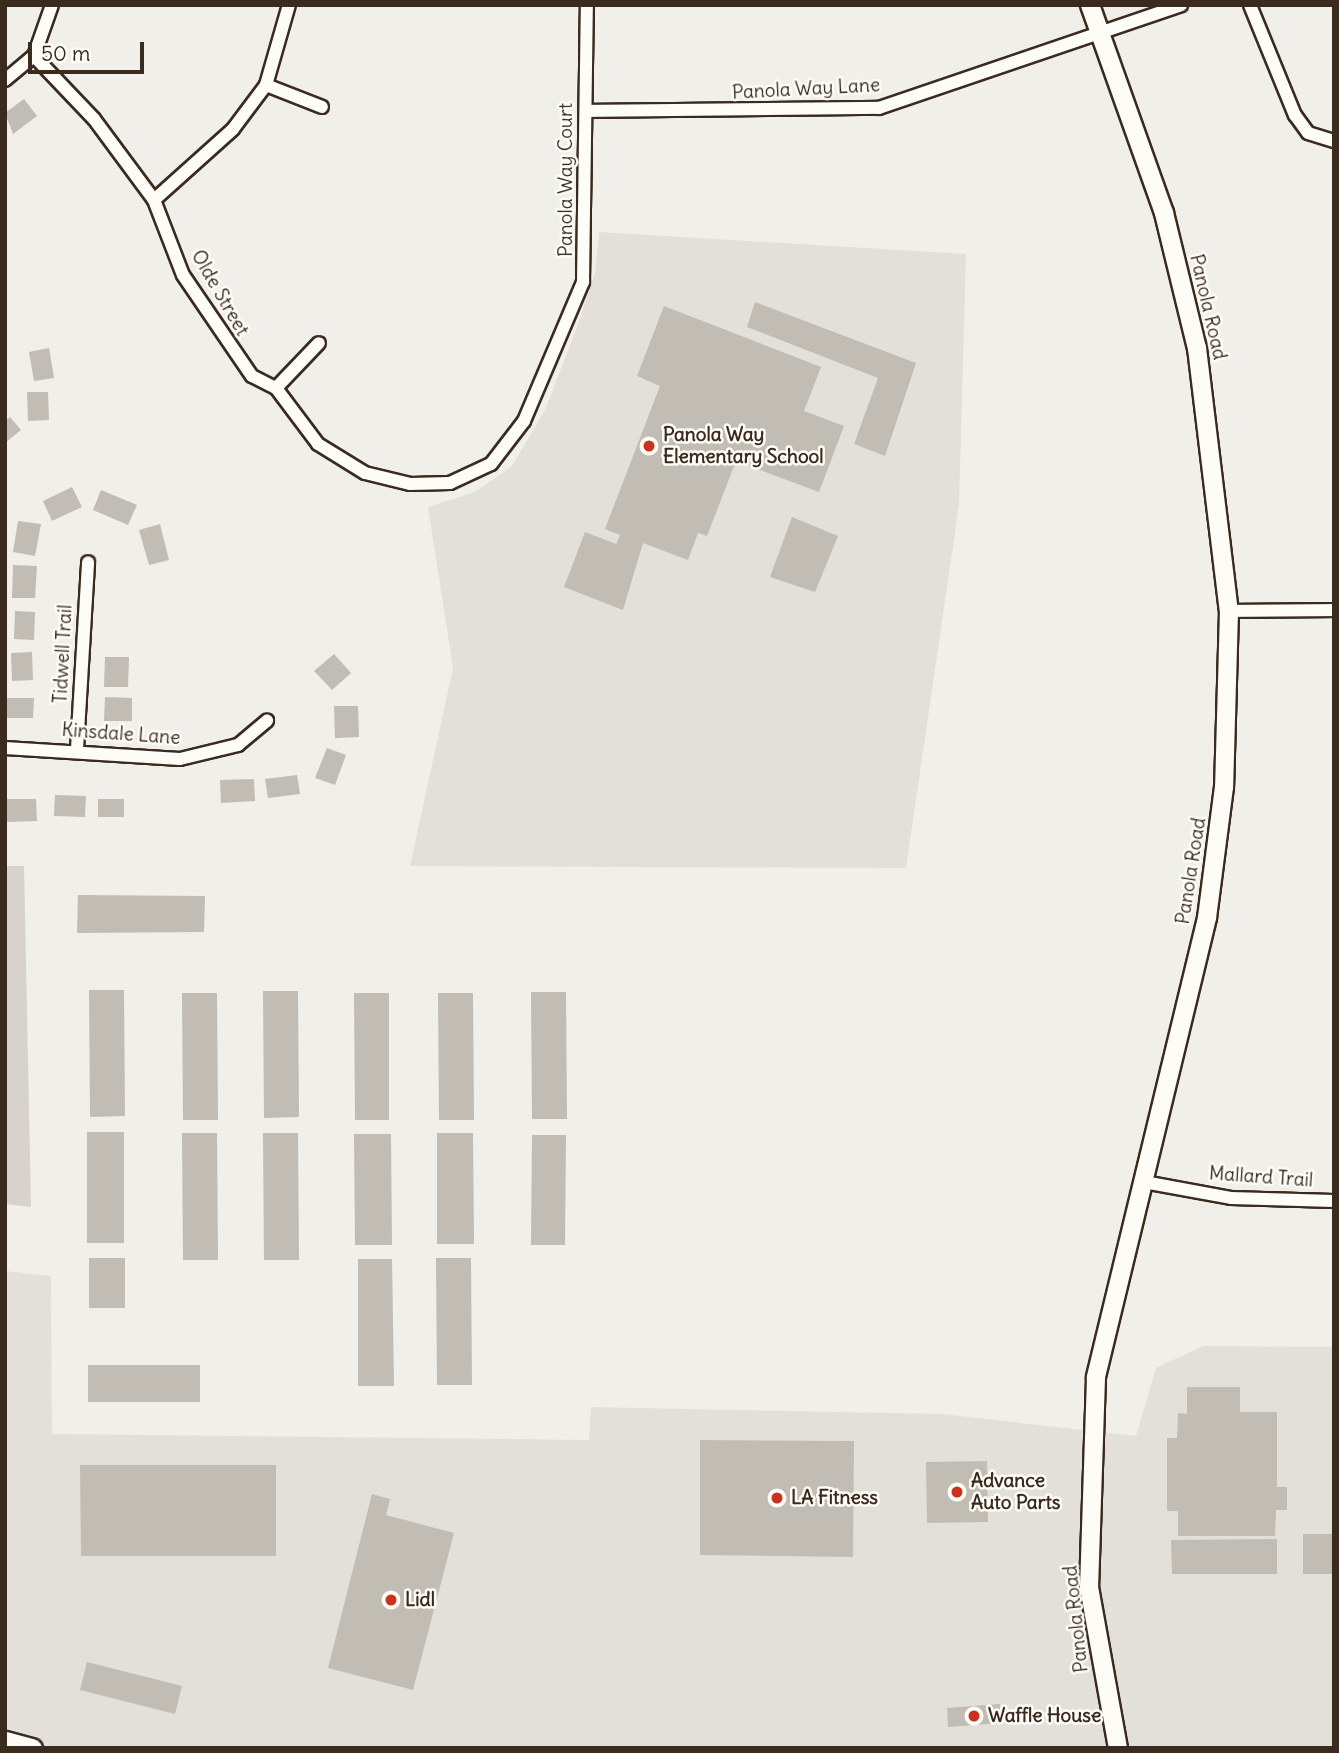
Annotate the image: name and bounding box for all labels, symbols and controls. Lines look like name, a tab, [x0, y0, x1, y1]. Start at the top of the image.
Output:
scale bar	[32, 28, 147, 72]
text: 50 m	[41, 40, 90, 67]
street label: Panola Way Lane	[731, 74, 881, 104]
street label: Panola Way Court	[555, 103, 577, 257]
street label: Olde Street	[186, 246, 254, 340]
street label: Panola Road	[1185, 252, 1231, 362]
place label: Panola Way Elementary School	[663, 424, 824, 468]
marker: Panola Way Elementary School	[641, 438, 657, 454]
street label: Tidwell Trail	[49, 604, 77, 704]
street label: Kinsdale Lane	[61, 718, 181, 750]
street label: Panola Road	[1171, 816, 1211, 926]
street label: Mallard Trail	[1208, 1162, 1314, 1192]
place label: Advance Auto Parts	[971, 1470, 1061, 1514]
marker: Advance Auto Parts	[949, 1484, 965, 1500]
place label: LA Fitness	[791, 1487, 878, 1509]
marker: LA Fitness	[769, 1490, 785, 1506]
street label: Panola Road	[1059, 1564, 1093, 1674]
place label: Lidl	[405, 1589, 435, 1611]
marker: Lidl	[383, 1592, 399, 1608]
place label: Waffle House	[988, 1705, 1101, 1727]
marker: Waffle House	[966, 1708, 982, 1724]

